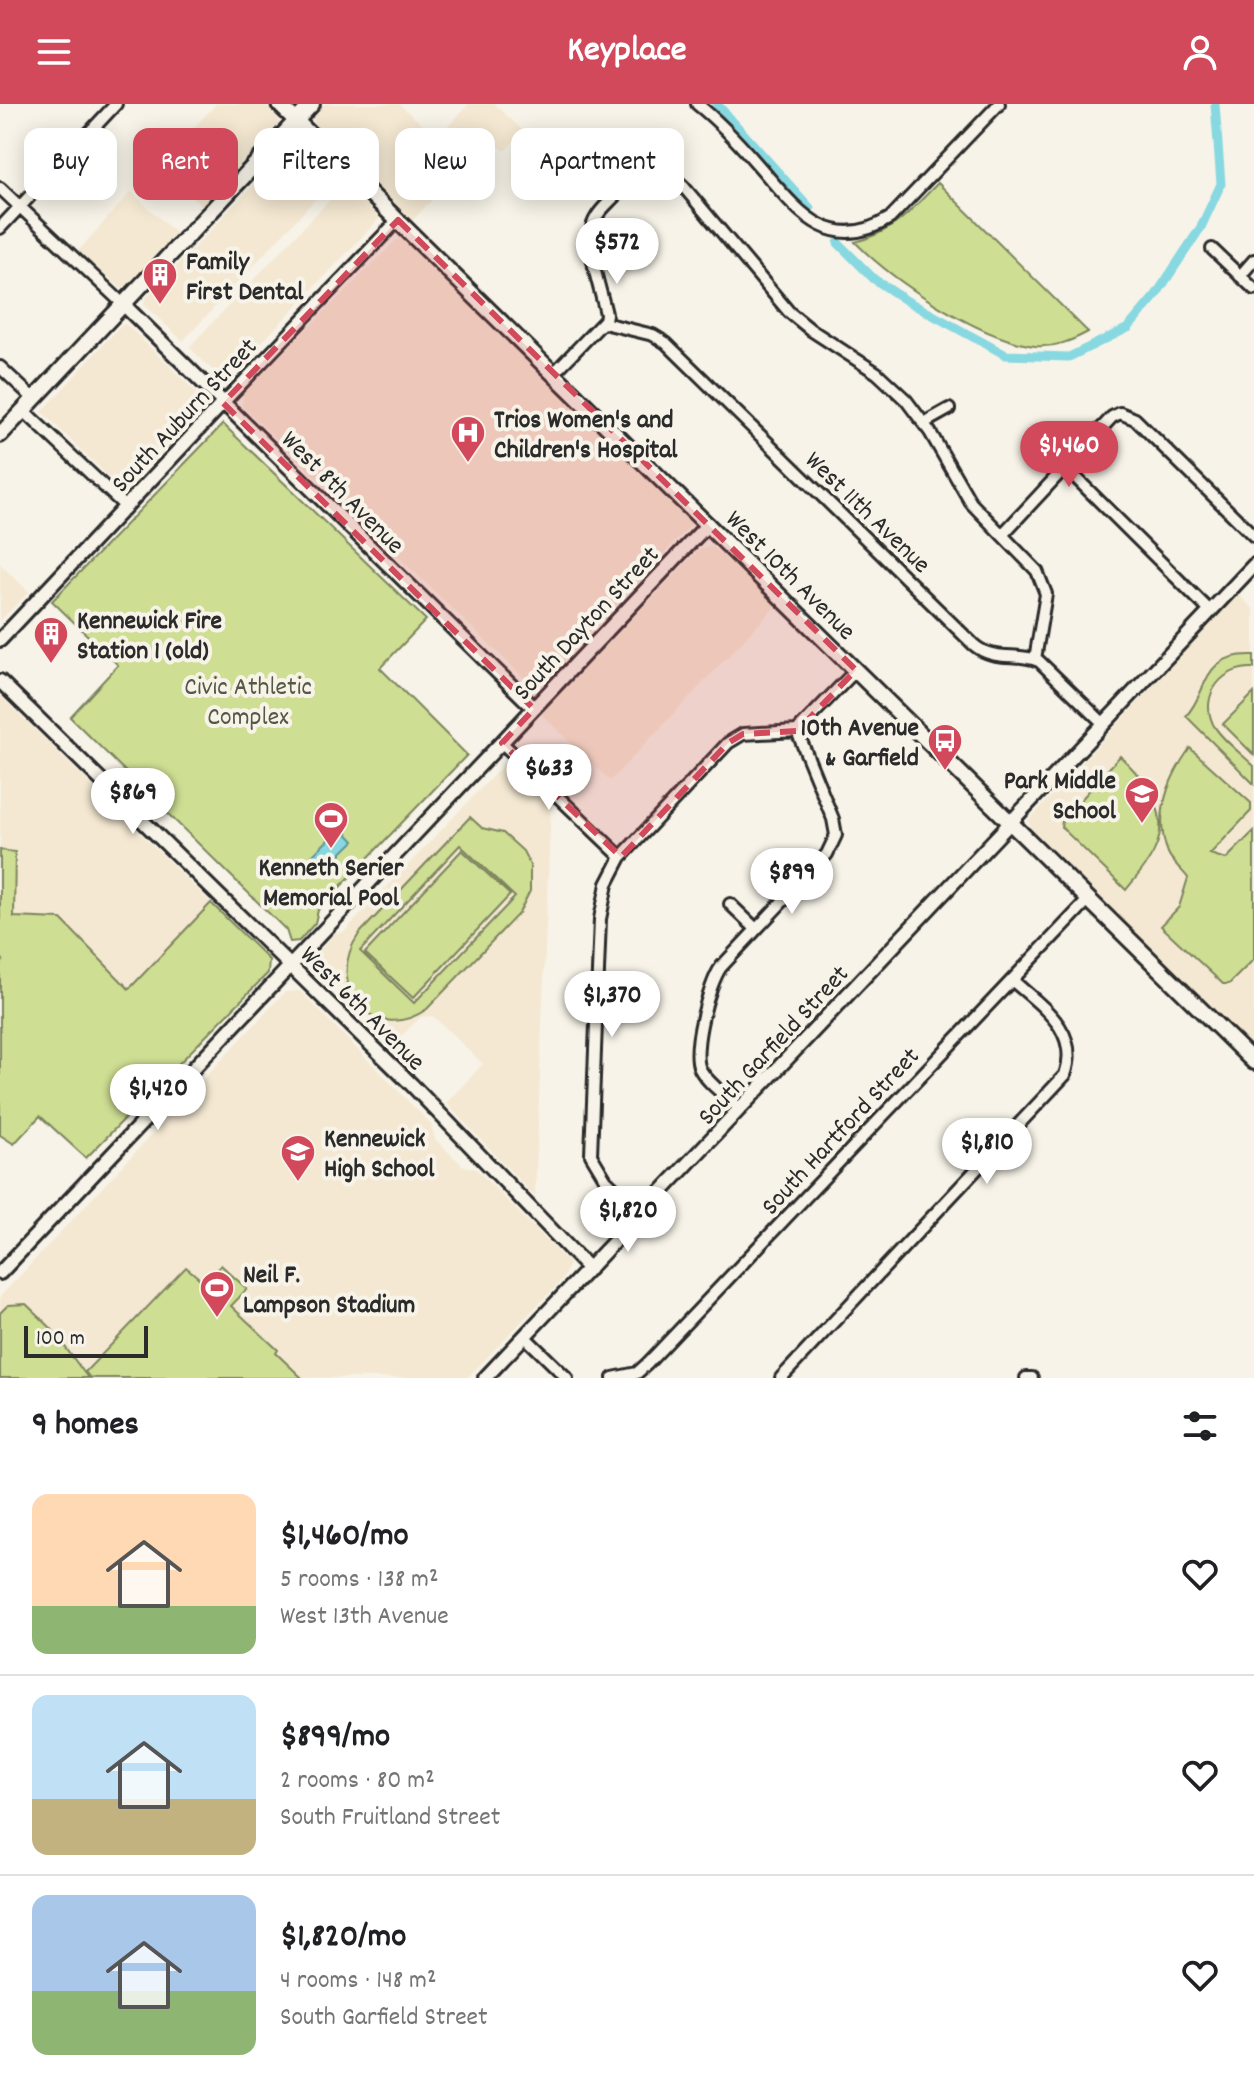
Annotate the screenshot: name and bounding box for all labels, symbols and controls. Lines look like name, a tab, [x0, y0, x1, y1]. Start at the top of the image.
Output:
text: Keyplace	[567, 26, 687, 78]
icon: menu	[32, 30, 76, 74]
icon: person	[1178, 30, 1222, 74]
chip: Buy	[24, 128, 117, 200]
chip: Rent	[133, 128, 238, 200]
chip: Filters	[254, 128, 379, 200]
chip: New	[395, 128, 495, 200]
chip: Apartment	[511, 128, 684, 200]
pin: $572	[570, 218, 664, 286]
text: $572	[594, 225, 640, 262]
place label: Family First Dental	[186, 245, 304, 312]
building icon: Family First Dental	[141, 256, 179, 306]
street label: South Auburn Street	[104, 330, 268, 502]
place label: Trios Women's and Children's Hospital	[494, 403, 678, 470]
hospital icon: Trios Women's and Children's Hospital	[449, 414, 487, 464]
pin: $1,460	[1004, 421, 1134, 489]
street label: West 8th Avenue	[271, 423, 412, 564]
text: $1,460	[1038, 428, 1100, 465]
street label: West 11th Avenue	[795, 444, 938, 583]
street label: West 10th Avenue	[716, 503, 863, 650]
street label: South Dayton Street	[506, 538, 670, 710]
place label: Kennewick Fire Station 1 (old)	[77, 604, 222, 671]
building icon: Kennewick Fire Station 1 (old)	[32, 615, 70, 665]
park label: Civic Athletic Complex	[184, 670, 312, 737]
place label: 10th Avenue & Garfield	[801, 711, 919, 778]
bus stop icon: 10th Avenue & Garfield	[926, 722, 964, 772]
pin: $633	[502, 744, 596, 812]
text: $633	[524, 751, 574, 788]
place label: Park Middle School	[1004, 764, 1117, 831]
pin: $869	[86, 768, 180, 836]
text: $869	[109, 775, 157, 812]
school or university icon: Park Middle School	[1123, 775, 1161, 825]
sports icon: Kenneth Serier Memorial Pool	[312, 800, 350, 850]
pin: $899	[745, 848, 839, 916]
place label: Kenneth Serier Memorial Pool	[259, 851, 404, 918]
text: $899	[768, 855, 816, 892]
street label: West 6th Avenue	[290, 938, 433, 1081]
street label: South Garfield Street	[690, 958, 859, 1135]
pin: $1,370	[547, 971, 677, 1039]
text: $1,370	[582, 978, 642, 1015]
street label: South Hartford Street	[754, 1040, 930, 1225]
pin: $1,420	[93, 1064, 223, 1132]
text: $1,420	[128, 1071, 188, 1108]
pin: $1,810	[922, 1118, 1052, 1186]
place label: Kennewick High School	[324, 1122, 435, 1189]
text: $1,810	[960, 1125, 1014, 1162]
school or university icon: Kennewick High School	[279, 1133, 317, 1183]
pin: $1,820	[563, 1186, 693, 1254]
text: $1,820	[598, 1193, 658, 1230]
place label: Neil F. Lampson Stadium	[243, 1258, 415, 1325]
sports icon: Neil F. Lampson Stadium	[198, 1269, 236, 1319]
scale bar	[24, 1322, 148, 1358]
text: 100 m	[36, 1324, 85, 1355]
text: 9 homes	[32, 1402, 139, 1451]
icon: filters	[1178, 1404, 1222, 1448]
text: $1,460/mo	[280, 1513, 409, 1562]
icon: home	[96, 1526, 192, 1622]
icon: heart	[1178, 1552, 1222, 1596]
text: 5 rooms · 138 m²	[280, 1562, 438, 1599]
text: West 13th Avenue	[280, 1599, 449, 1636]
text: $899/mo	[280, 1714, 390, 1763]
icon: home	[96, 1727, 192, 1823]
icon: heart	[1178, 1753, 1222, 1797]
text: 2 rooms · 80 m²	[280, 1763, 435, 1800]
text: South Fruitland Street	[280, 1800, 500, 1837]
text: $1,820/mo	[280, 1914, 406, 1963]
icon: home	[96, 1927, 192, 2023]
icon: heart	[1178, 1953, 1222, 1997]
text: 4 rooms · 148 m²	[280, 1963, 436, 2000]
text: South Garfield Street	[280, 2000, 488, 2037]

